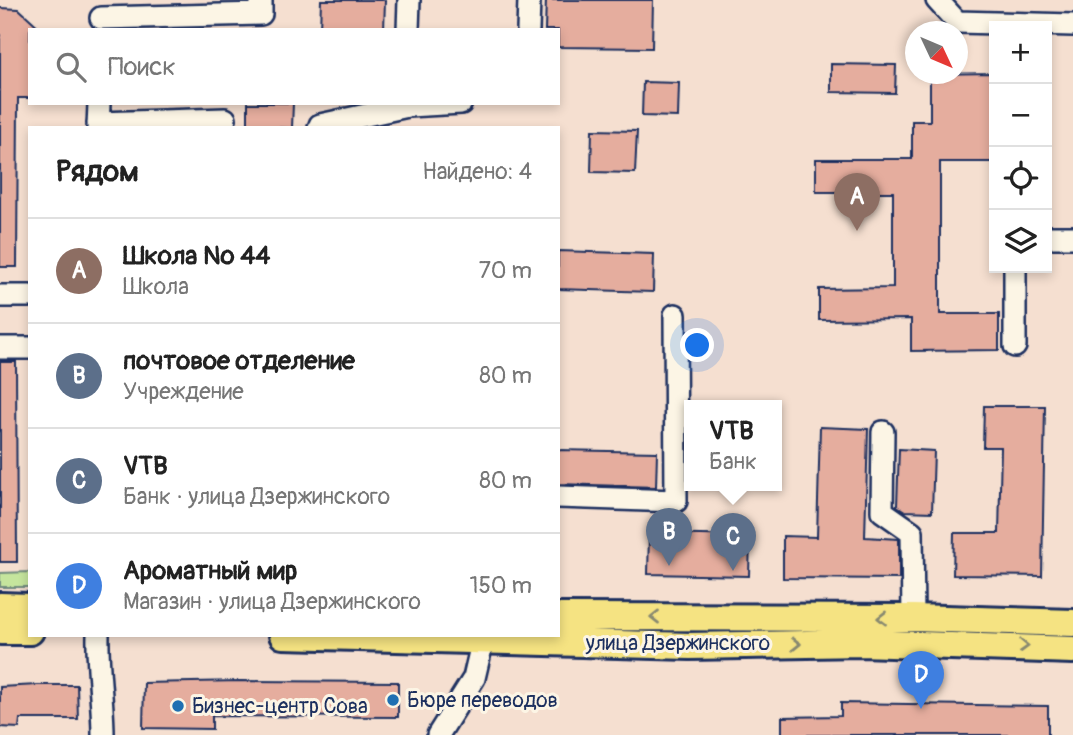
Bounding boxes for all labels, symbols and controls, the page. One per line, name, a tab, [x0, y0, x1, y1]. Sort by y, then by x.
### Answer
north arrow	[905, 21, 968, 84]
map controls	[989, 21, 1052, 273]
button: +	[989, 21, 1052, 84]
search box	[28, 28, 560, 105]
icon: search	[52, 48, 90, 86]
text: Поиск	[108, 51, 176, 83]
button: −	[989, 84, 1052, 147]
button: locate	[989, 147, 1052, 210]
text: Рядом	[56, 153, 139, 190]
text: Найдено: 4	[422, 157, 532, 186]
pin: A	[834, 173, 880, 231]
button: layers	[989, 210, 1052, 273]
text: Школа № 44	[123, 240, 270, 272]
text: A	[72, 256, 86, 285]
text: 70 m	[479, 256, 532, 285]
text: Школа	[123, 272, 189, 301]
your location	[680, 328, 714, 362]
text: почтовое отделение	[123, 345, 355, 377]
text: B	[72, 361, 86, 390]
text: 80 m	[479, 361, 532, 390]
text: Учреждение	[123, 377, 244, 406]
popup	[684, 400, 782, 491]
text: VTB	[709, 415, 754, 447]
text: Банк	[709, 447, 757, 476]
text: VTB	[123, 450, 168, 482]
text: C	[72, 466, 86, 495]
text: 80 m	[479, 466, 532, 495]
text: Банк · улица Дзержинского	[123, 482, 390, 511]
pin: B	[646, 508, 692, 566]
pin: C	[710, 513, 756, 571]
text: Ароматный мир	[123, 555, 297, 587]
text: D	[72, 571, 86, 600]
text: 150 m	[469, 571, 532, 600]
text: Магазин · улица Дзержинского	[123, 587, 421, 616]
one-way arrow	[649, 609, 660, 625]
one-way arrow	[877, 610, 887, 626]
street label: улица Дзержинского	[585, 630, 770, 657]
one-way arrow	[792, 636, 802, 652]
one-way arrow	[1019, 638, 1030, 654]
pin: D	[898, 651, 944, 709]
place label: Бюре переводов	[407, 687, 558, 714]
marker: Бюре переводов	[385, 692, 401, 708]
place label: Бизнес-центр Сова	[192, 693, 368, 720]
marker: Бизнес-центр Сова	[170, 698, 186, 714]

